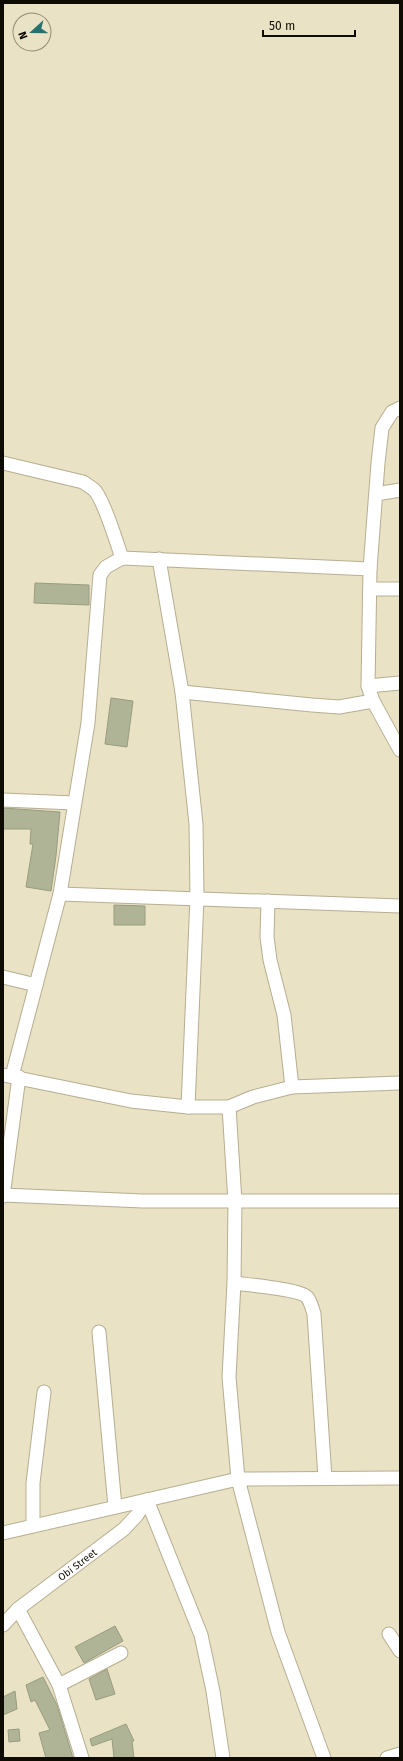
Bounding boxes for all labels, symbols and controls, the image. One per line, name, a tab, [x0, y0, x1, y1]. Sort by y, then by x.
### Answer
north arrow	[12, 12, 52, 52]
scale bar	[263, 12, 355, 38]
text: 50 m	[269, 19, 295, 33]
text: N	[16, 30, 31, 41]
street label: Obi Street	[56, 1546, 100, 1584]

